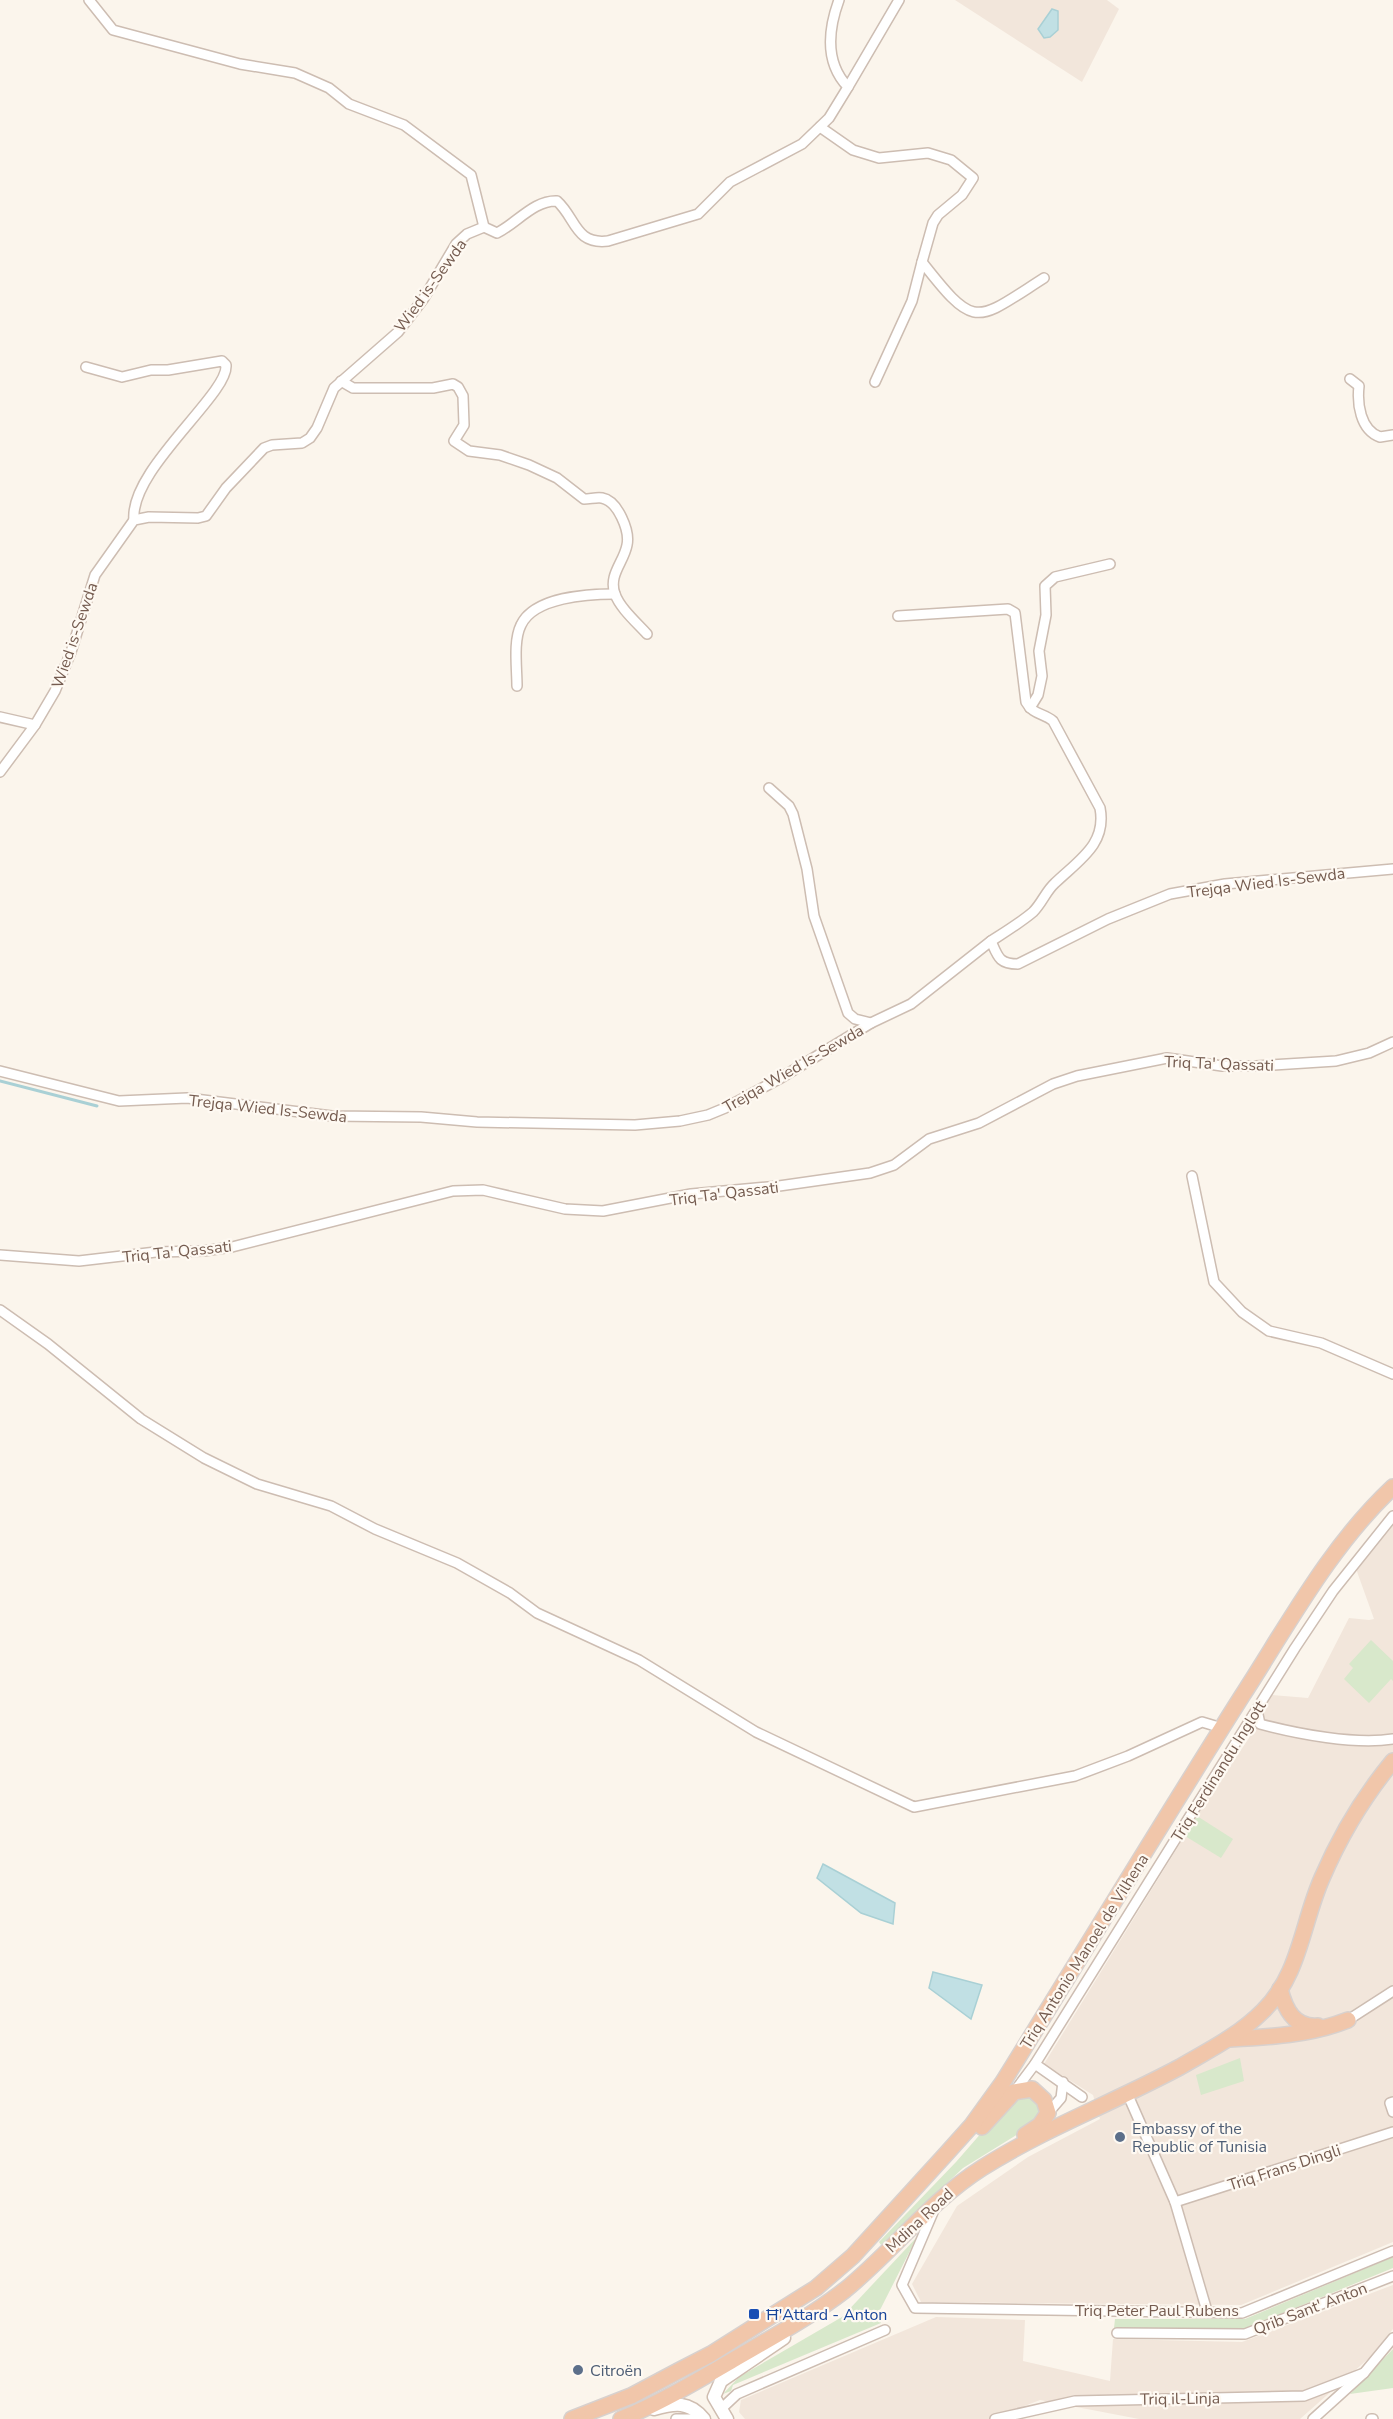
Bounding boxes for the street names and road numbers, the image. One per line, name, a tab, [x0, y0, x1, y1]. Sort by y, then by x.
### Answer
street label: Wied is-Sewda	[389, 234, 472, 337]
street label: Wied is-Sewda	[47, 579, 103, 691]
street label: Trejqa Wied Is-Sewda	[1186, 862, 1346, 904]
street label: Trejqa Wied Is-Sewda	[719, 1020, 868, 1118]
street label: Triq Ta' Qassati	[1164, 1051, 1274, 1077]
street label: Trejqa Wied Is-Sewda	[188, 1090, 348, 1128]
street label: Triq Ta' Qassati	[668, 1176, 780, 1212]
street label: Triq Ta' Qassati	[121, 1235, 233, 1269]
street label: Triq Ferdinandu Inglott	[1166, 1696, 1272, 1846]
street label: Triq Antonio Manoel de Vilhena	[1016, 1850, 1154, 2053]
street label: Triq Frans Dingli	[1225, 2139, 1344, 2197]
street label: Mdina Road	[881, 2183, 959, 2258]
street label: Qrib Sant' Anton	[1250, 2277, 1370, 2341]
street label: Triq Peter Paul Rubens	[1075, 2300, 1239, 2322]
street label: Triq il-Linja	[1140, 2387, 1220, 2411]

